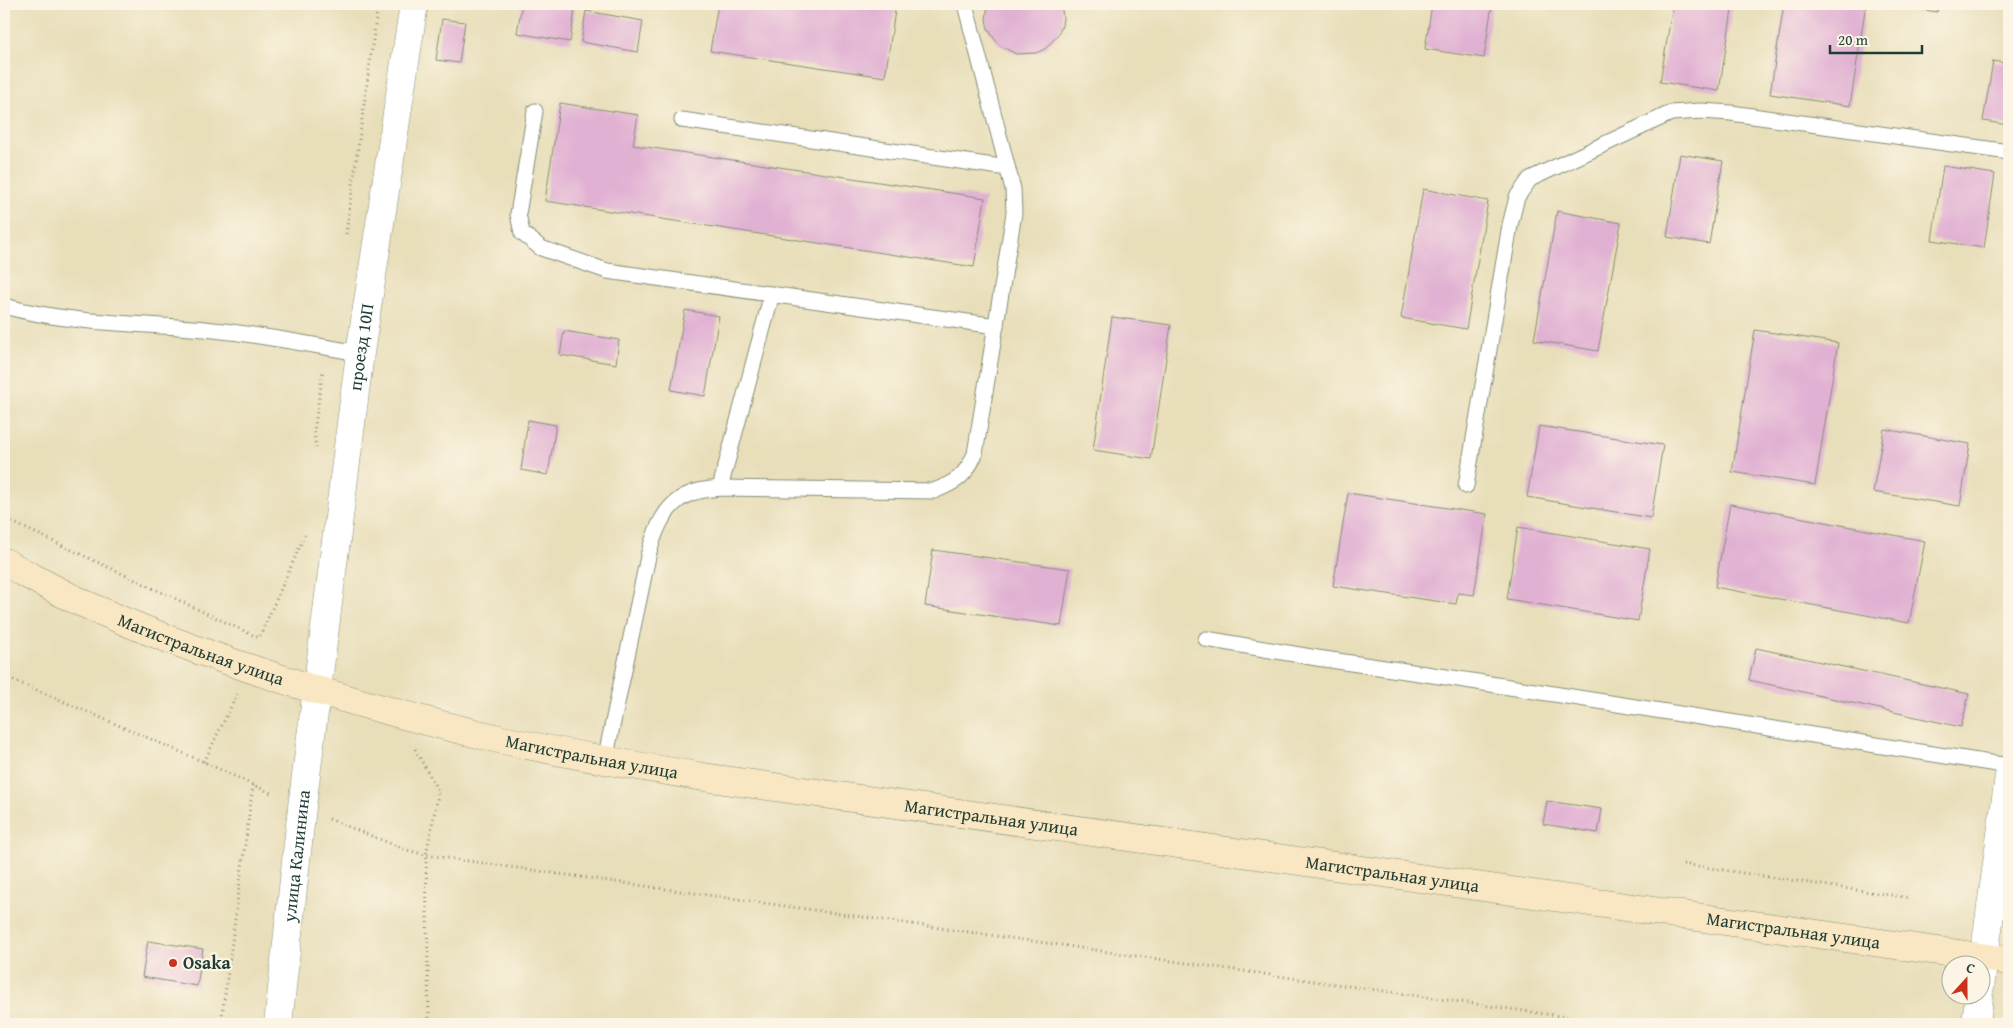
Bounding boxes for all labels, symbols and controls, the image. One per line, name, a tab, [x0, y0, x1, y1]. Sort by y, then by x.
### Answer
scale bar	[1830, 22, 1923, 54]
text: 20 m	[1838, 29, 1869, 50]
street label: проезд 10П	[341, 301, 381, 392]
street label: Магистральная улица	[114, 606, 288, 692]
street label: Магистральная улица	[503, 727, 681, 786]
street label: улица Калинина	[275, 788, 317, 925]
street label: Магистральная улица	[903, 792, 1080, 843]
street label: Магистральная улица	[1304, 848, 1481, 899]
street label: Магистральная улица	[1705, 905, 1882, 956]
place label: Osaka	[183, 949, 232, 976]
north arrow	[1940, 956, 1990, 1006]
marker: Osaka	[167, 957, 179, 969]
text: С	[1963, 957, 1978, 979]

